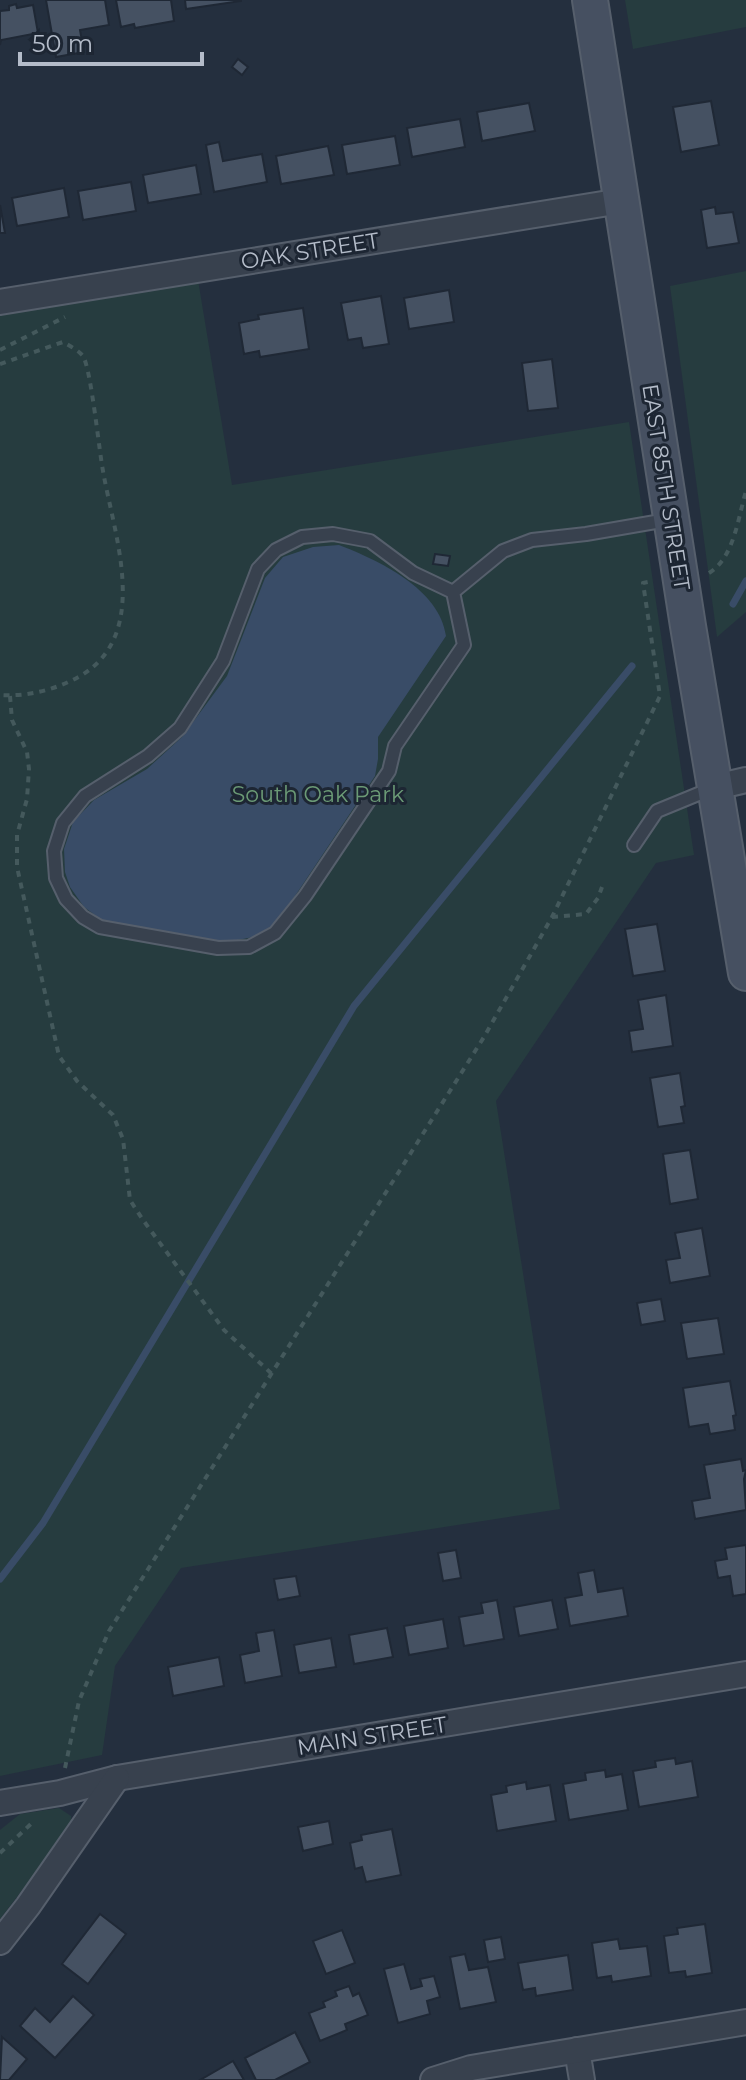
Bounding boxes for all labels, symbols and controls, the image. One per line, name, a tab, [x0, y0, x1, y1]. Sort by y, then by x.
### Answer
scale bar	[20, 16, 202, 66]
text: 50 m	[32, 29, 93, 58]
street label: OAK STREET	[239, 227, 381, 275]
street label: EAST 85TH STREET	[636, 382, 696, 593]
park label: South Oak Park	[232, 781, 405, 808]
street label: MAIN STREET	[295, 1711, 449, 1761]

